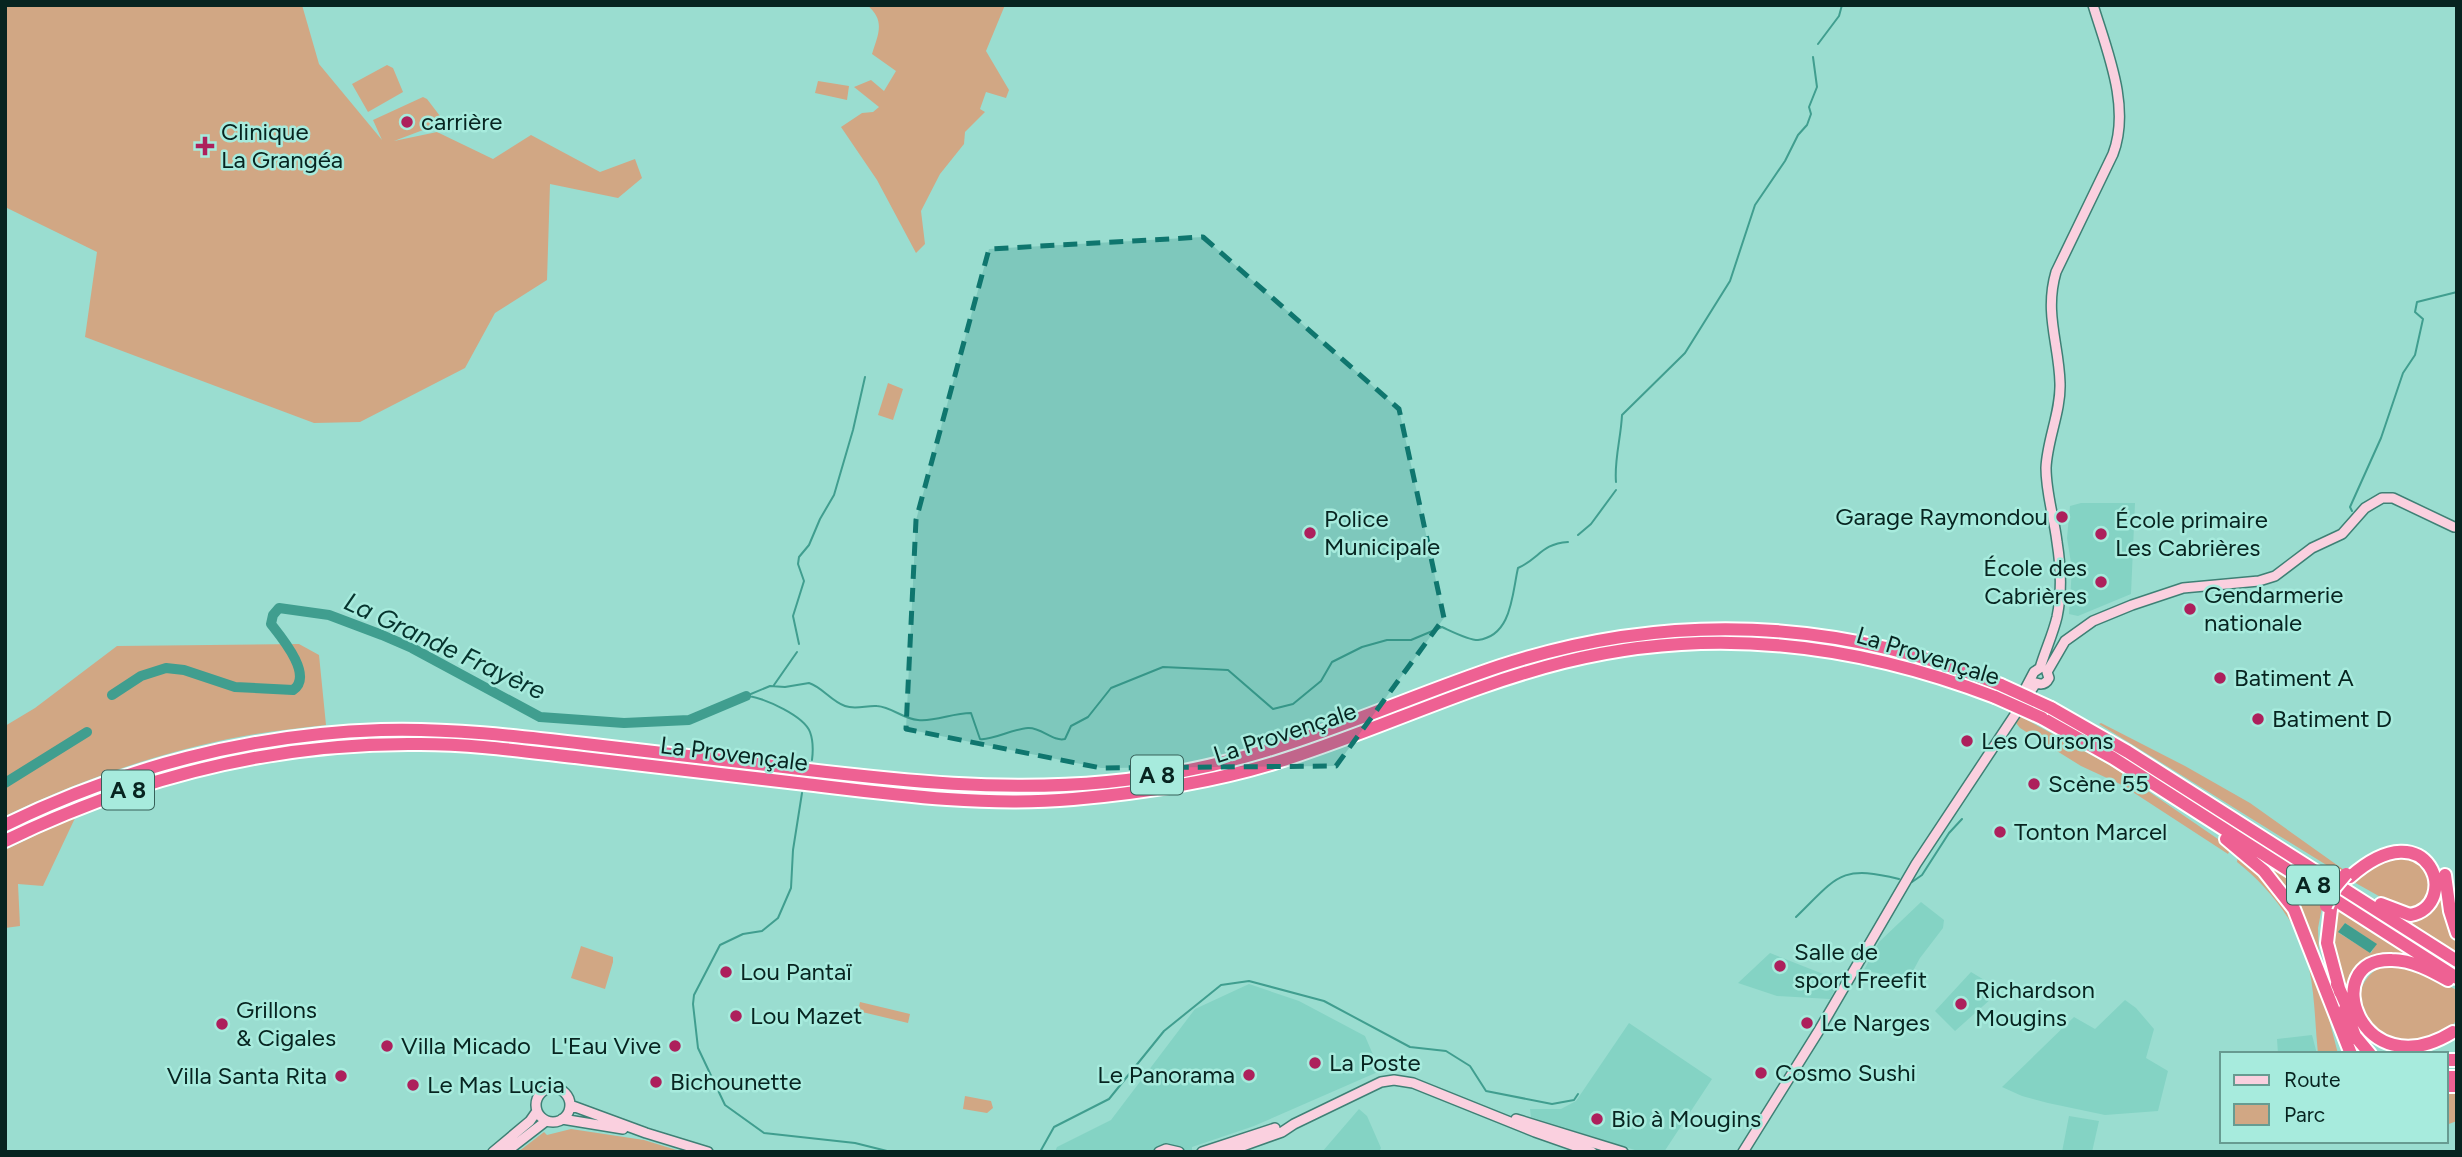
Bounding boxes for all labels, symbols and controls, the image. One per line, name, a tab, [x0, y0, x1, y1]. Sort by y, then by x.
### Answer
place label: carrière	[421, 107, 502, 136]
marker: carrière	[399, 114, 415, 130]
place label: Clinique La Grangéa	[221, 117, 343, 174]
marker: Clinique La Grangéa	[195, 136, 215, 156]
place label: Garage Raymondou	[1835, 502, 2048, 531]
place label: Police Municipale	[1324, 504, 1440, 561]
place label: École primaire Les Cabrières	[2115, 505, 2268, 562]
marker: Garage Raymondou	[2054, 509, 2070, 525]
marker: Police Municipale	[1302, 525, 1318, 541]
marker: École primaire Les Cabrières	[2093, 526, 2109, 542]
place label: École des Cabrières	[1983, 553, 2087, 610]
marker: École des Cabrières	[2093, 574, 2109, 590]
place label: Gendarmerie nationale	[2204, 580, 2343, 637]
water label: La Grande Frayère	[339, 585, 551, 707]
marker: Gendarmerie nationale	[2182, 601, 2198, 617]
street label: La Provençale	[1853, 620, 2003, 691]
place label: Batiment A	[2234, 663, 2354, 692]
marker: Batiment A	[2212, 670, 2228, 686]
street label: La Provençale	[1210, 696, 1360, 769]
place label: Batiment D	[2272, 704, 2392, 733]
marker: Batiment D	[2250, 711, 2266, 727]
place label: Les Oursons	[1981, 726, 2114, 755]
street label: La Provençale	[659, 730, 810, 777]
marker: Les Oursons	[1959, 733, 1975, 749]
road number: A 8	[1131, 755, 1183, 794]
place label: Scène 55	[2048, 769, 2149, 798]
road number: A 8	[102, 770, 154, 810]
marker: Scène 55	[2026, 776, 2042, 792]
place label: Tonton Marcel	[2014, 817, 2167, 846]
marker: Tonton Marcel	[1992, 824, 2008, 840]
road number: A 8	[2287, 866, 2339, 904]
place label: Salle de sport Freefit	[1794, 937, 1927, 994]
place label: Lou Pantaï	[740, 957, 852, 986]
marker: Salle de sport Freefit	[1772, 958, 1788, 974]
marker: Lou Pantaï	[718, 964, 734, 980]
place label: Richardson Mougins	[1975, 975, 2095, 1032]
place label: Grillons & Cigales	[236, 995, 336, 1052]
marker: Richardson Mougins	[1953, 996, 1969, 1012]
place label: Lou Mazet	[750, 1001, 862, 1030]
marker: Lou Mazet	[728, 1008, 744, 1024]
place label: Le Narges	[1821, 1008, 1930, 1037]
marker: Le Narges	[1799, 1015, 1815, 1031]
marker: Grillons & Cigales	[214, 1016, 230, 1032]
place label: Villa Micado	[401, 1031, 531, 1060]
place label: L'Eau Vive	[550, 1031, 661, 1060]
marker: Villa Micado	[379, 1038, 395, 1054]
marker: L'Eau Vive	[667, 1038, 683, 1054]
place label: La Poste	[1329, 1048, 1421, 1077]
legend	[2220, 1052, 2448, 1143]
marker: La Poste	[1307, 1055, 1323, 1071]
place label: Cosmo Sushi	[1775, 1058, 1916, 1087]
place label: Le Panorama	[1097, 1060, 1235, 1089]
place label: Villa Santa Rita	[167, 1061, 327, 1090]
marker: Cosmo Sushi	[1753, 1065, 1769, 1081]
place label: Bichounette	[670, 1067, 802, 1096]
marker: Le Panorama	[1241, 1067, 1257, 1083]
text: Route	[2284, 1067, 2340, 1092]
marker: Villa Santa Rita	[333, 1068, 349, 1084]
place label: Le Mas Lucia	[427, 1070, 565, 1099]
marker: Bichounette	[648, 1074, 664, 1090]
marker: Le Mas Lucia	[405, 1077, 421, 1093]
text: Parc	[2284, 1102, 2325, 1127]
place label: Bio à Mougins	[1611, 1104, 1761, 1133]
marker: Bio à Mougins	[1589, 1111, 1605, 1127]

